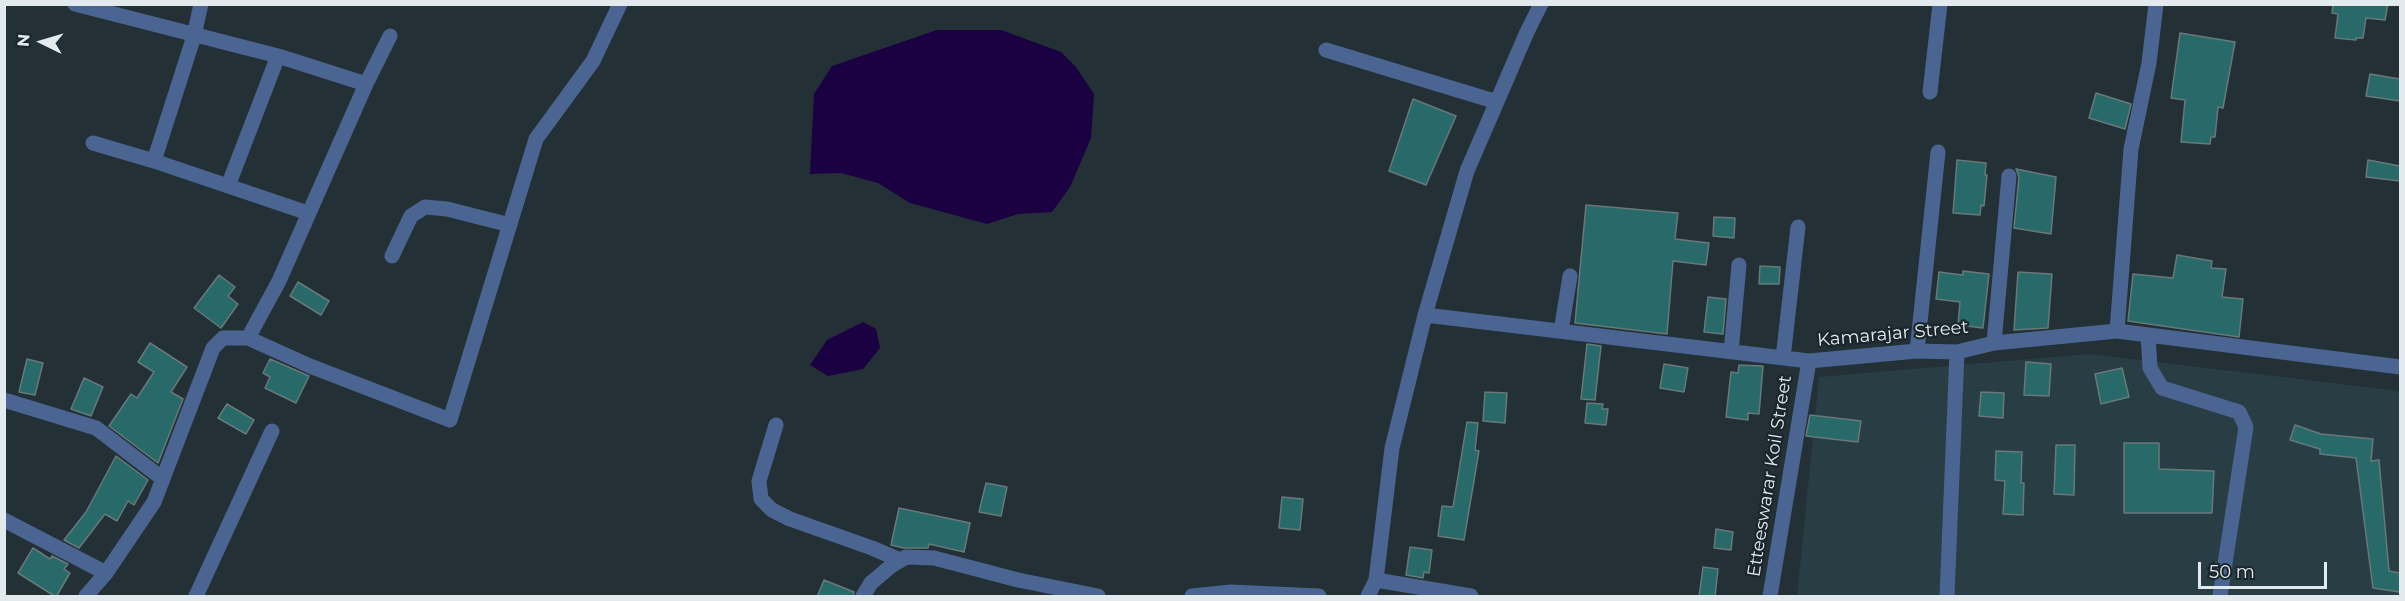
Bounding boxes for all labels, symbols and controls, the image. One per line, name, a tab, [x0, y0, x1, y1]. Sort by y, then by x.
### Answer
north arrow	[12, 12, 72, 72]
text: N	[14, 33, 34, 48]
street label: Kamarajar Street	[1816, 317, 1970, 351]
street label: Etteeswarar Koil Street	[1743, 374, 1797, 578]
scale bar	[2201, 550, 2330, 588]
text: 50 m	[2209, 561, 2255, 583]

